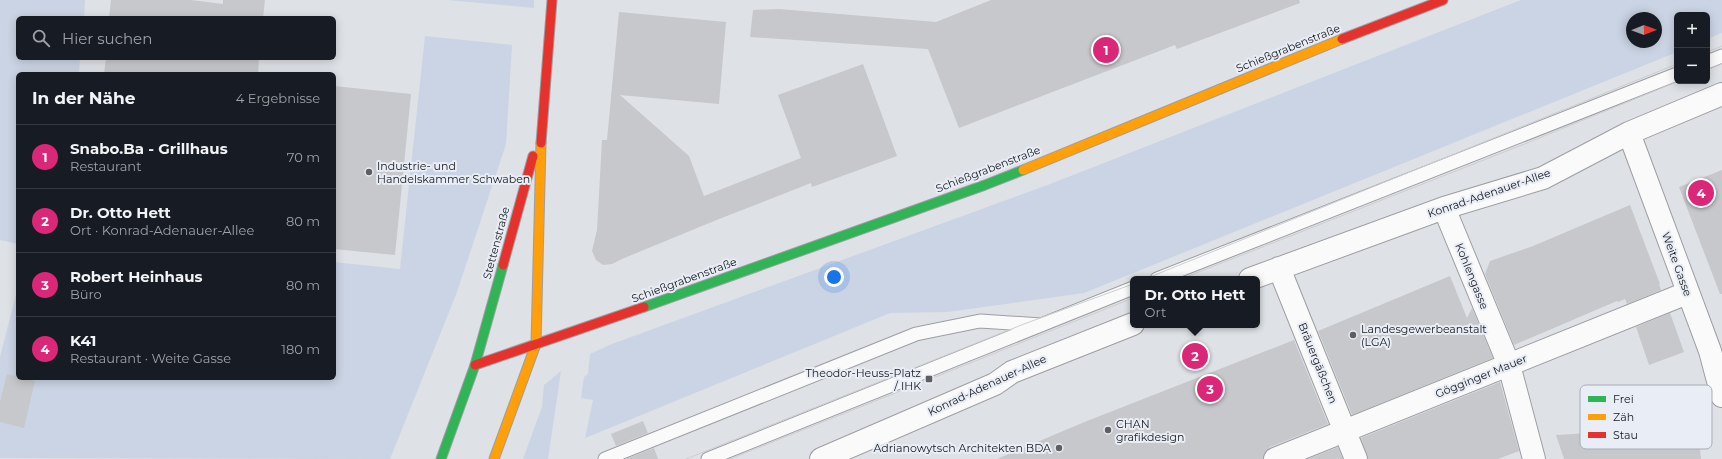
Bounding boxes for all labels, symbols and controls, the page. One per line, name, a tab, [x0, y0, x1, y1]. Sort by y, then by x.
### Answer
north arrow	[1626, 12, 1662, 48]
map controls	[1674, 12, 1710, 84]
button: +	[1674, 12, 1710, 48]
search box	[16, 16, 336, 60]
street label: Schießgrabenstraße	[1234, 21, 1342, 75]
icon: search	[30, 27, 52, 49]
text: Hier suchen	[62, 29, 152, 48]
pin: 1	[1093, 35, 1119, 65]
button: −	[1674, 48, 1710, 84]
text: In der Nähe	[32, 88, 136, 108]
text: 4 Ergebnisse	[236, 90, 320, 106]
text: Snabo.Ba - Grillhaus	[70, 139, 228, 158]
street label: Schießgrabenstraße	[934, 142, 1043, 195]
text: 1	[42, 149, 48, 165]
text: 70 m	[287, 149, 320, 165]
text: Restaurant	[70, 158, 141, 174]
place label: Industrie- und Handelskammer Schwaben	[377, 159, 530, 186]
street label: Konrad-Adenauer-Allee	[1426, 165, 1553, 221]
marker: Industrie- und Handelskammer Schwaben	[364, 167, 374, 177]
pin: 4	[1688, 178, 1714, 208]
text: Dr. Otto Hett	[70, 203, 171, 222]
street label: Stettenstraße	[480, 205, 513, 281]
text: 2	[41, 213, 49, 229]
text: 80 m	[286, 213, 320, 229]
text: Ort · Konrad-Adenauer-Allee	[70, 222, 254, 238]
street label: Weite Gasse	[1659, 230, 1695, 298]
street label: Kohlengasse	[1452, 241, 1492, 312]
street label: Schießgrabenstraße	[629, 254, 739, 306]
text: Robert Heinhaus	[70, 267, 202, 286]
your location	[824, 267, 844, 287]
popup	[1130, 276, 1260, 328]
text: 3	[41, 277, 49, 293]
text: 80 m	[286, 277, 320, 293]
text: Dr. Otto Hett	[1145, 285, 1245, 304]
text: Büro	[70, 286, 102, 302]
text: Ort	[1145, 304, 1166, 320]
street label: Bräuergäßchen	[1295, 320, 1341, 406]
place label: Landesgewerbeanstalt (LGA)	[1361, 322, 1487, 349]
marker: Landesgewerbeanstalt (LGA)	[1348, 330, 1358, 340]
text: K41	[70, 331, 96, 350]
text: 4	[41, 341, 49, 357]
text: 180 m	[281, 341, 320, 357]
pin: 2	[1182, 341, 1208, 371]
text: Restaurant · Weite Gasse	[70, 350, 231, 366]
street label: Konrad-Adenauer-Allee	[926, 351, 1049, 419]
street label: Gögginger Mauer	[1433, 351, 1529, 401]
place label: Theodor-Heuss-Platz / IHK	[806, 366, 921, 393]
marker: Theodor-Heuss-Platz / IHK	[924, 374, 934, 384]
pin: 3	[1197, 374, 1223, 404]
legend	[1580, 385, 1712, 449]
text: Frei	[1613, 392, 1634, 406]
text: Zäh	[1613, 410, 1634, 424]
place label: CHAN grafikdesign	[1116, 417, 1184, 444]
marker: CHAN grafikdesign	[1103, 425, 1113, 435]
text: Stau	[1613, 428, 1638, 442]
place label: Adrianowytsch Architekten BDA	[873, 441, 1051, 455]
marker: Adrianowytsch Architekten BDA	[1054, 443, 1064, 453]

